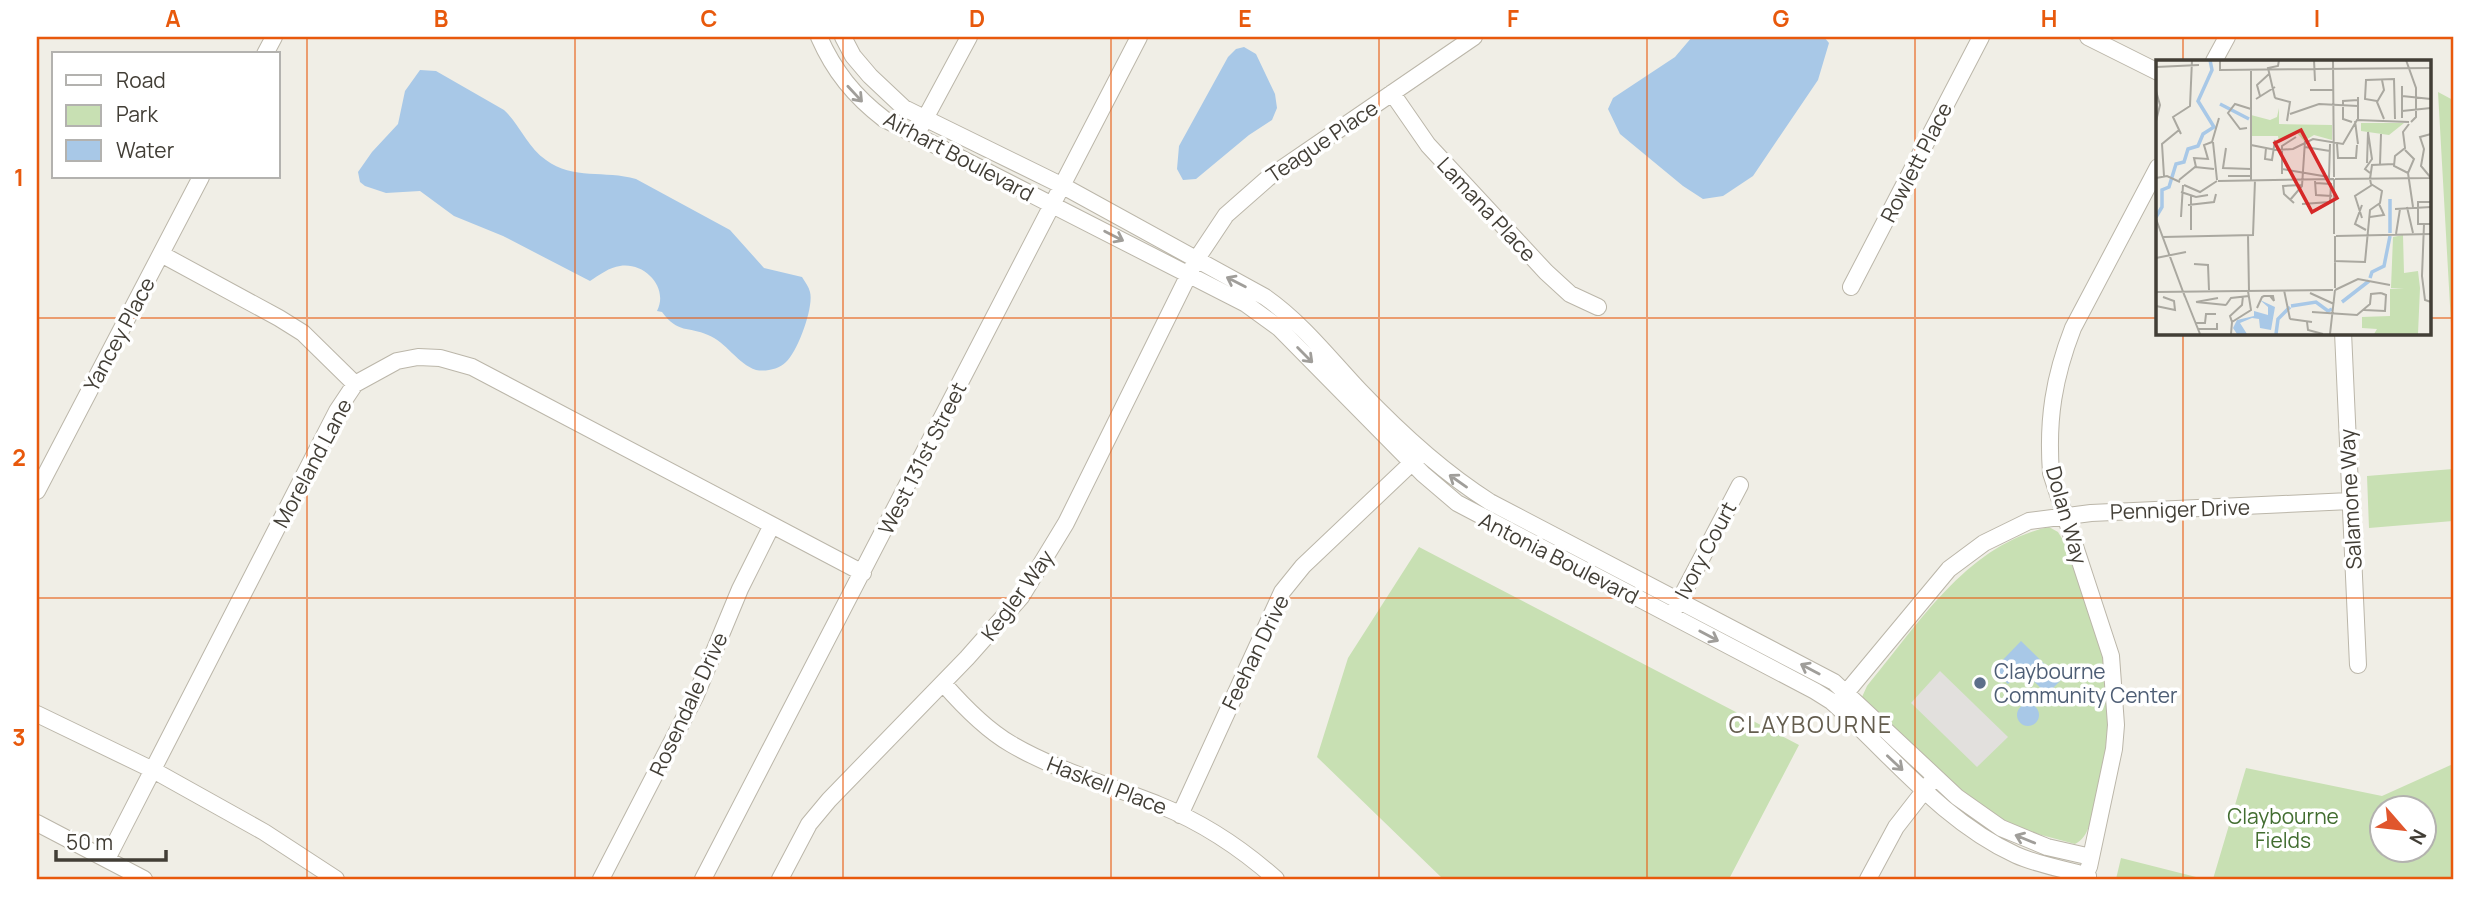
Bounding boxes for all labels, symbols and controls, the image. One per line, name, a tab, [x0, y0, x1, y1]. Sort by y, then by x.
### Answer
text: A	[165, 2, 181, 34]
text: B	[434, 2, 448, 34]
text: C	[701, 2, 718, 34]
text: D	[969, 2, 985, 34]
text: E	[1238, 2, 1252, 34]
text: F	[1507, 2, 1519, 34]
text: G	[1773, 2, 1790, 34]
text: H	[2041, 2, 2057, 34]
text: I	[2314, 2, 2320, 34]
legend	[52, 52, 280, 178]
inset map	[2156, 60, 2430, 334]
text: Road	[116, 66, 166, 94]
one-way arrow	[847, 85, 863, 103]
street label: Teague Place	[1261, 93, 1383, 189]
street label: Rowlett Place	[1874, 97, 1958, 227]
text: Park	[116, 100, 158, 128]
street label: Airhart Boulevard	[879, 105, 1039, 207]
text: Water	[116, 136, 175, 164]
street label: Lamana Place	[1431, 151, 1543, 267]
text: 1	[14, 161, 24, 193]
one-way arrow	[1103, 230, 1124, 244]
street label: Yancey Place	[77, 272, 161, 396]
one-way arrow	[1226, 274, 1246, 288]
one-way arrow	[1297, 347, 1314, 364]
street label: West 131st Street	[871, 377, 973, 539]
street label: Moreland Lane	[266, 394, 358, 532]
street label: Salamone Way	[2332, 428, 2368, 570]
text: 2	[12, 441, 26, 473]
street label: Dolan Way	[2040, 463, 2094, 567]
one-way arrow	[1449, 474, 1468, 488]
street label: Penniger Drive	[2110, 493, 2250, 525]
street label: Ivory Court	[1668, 497, 1742, 603]
street label: Antonia Boulevard	[1474, 506, 1644, 610]
street label: Kegler Way	[974, 544, 1060, 646]
street label: Feehan Drive	[1215, 590, 1295, 714]
street label: Rosendale Drive	[642, 628, 734, 780]
one-way arrow	[1698, 629, 1719, 643]
place label: Claybourne Community Center	[1994, 657, 2178, 709]
one-way arrow	[1800, 662, 1821, 675]
marker: Claybourne Community Center	[1972, 675, 1988, 691]
district label: CLAYBOURNE	[1729, 708, 1893, 740]
text: 3	[12, 721, 26, 753]
street label: Haskell Place	[1043, 749, 1171, 821]
one-way arrow	[1886, 754, 1903, 771]
north arrow	[2368, 794, 2438, 864]
park label: Claybourne Fields	[2227, 802, 2339, 854]
scale bar	[56, 818, 166, 862]
text: N	[2403, 825, 2433, 849]
text: 50 m	[66, 828, 113, 856]
one-way arrow	[2015, 831, 2037, 844]

